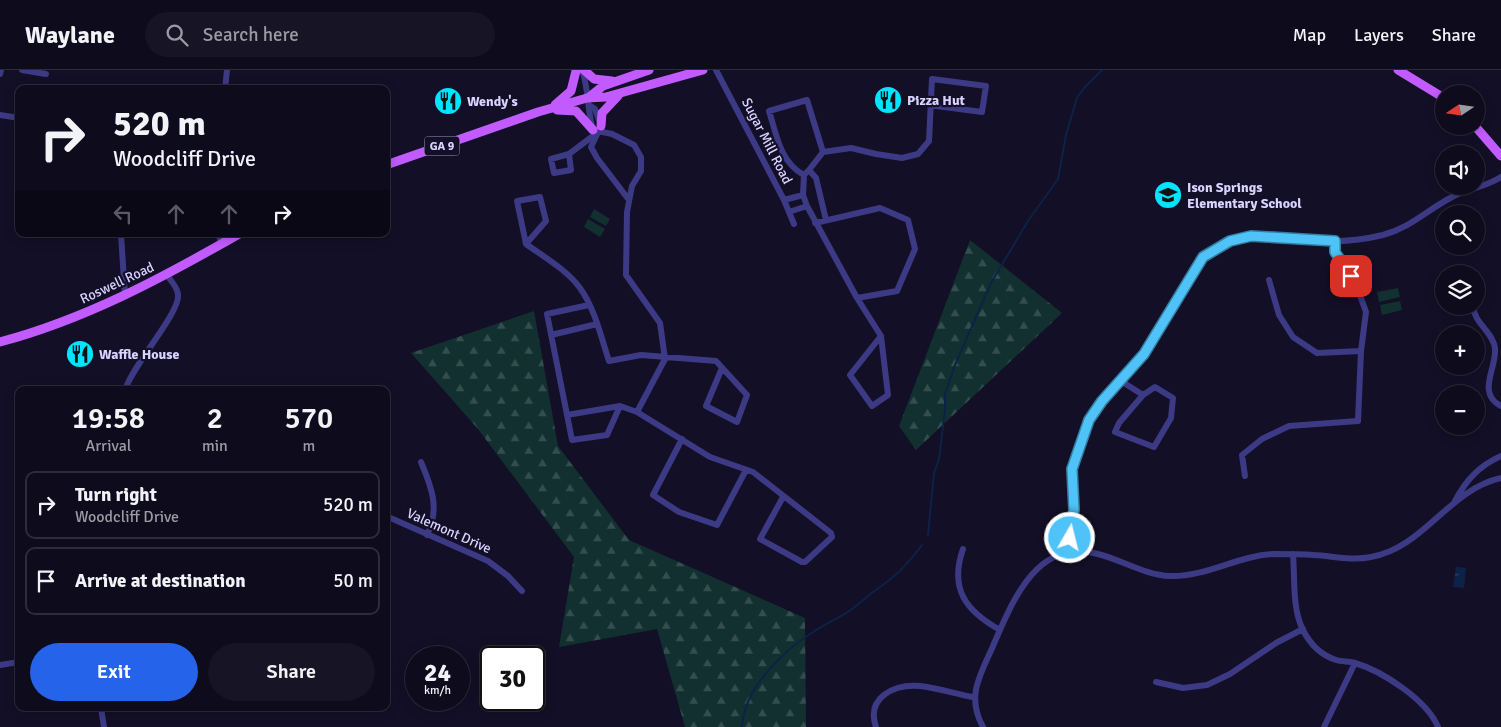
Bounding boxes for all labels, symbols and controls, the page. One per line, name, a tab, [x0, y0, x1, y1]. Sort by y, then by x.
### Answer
search box	[145, 12, 495, 57]
text: Waylane	[25, 20, 115, 50]
icon: search	[163, 21, 191, 49]
text: Search here	[203, 23, 299, 47]
text: Map	[1293, 24, 1326, 46]
text: Layers	[1354, 24, 1404, 46]
text: Share	[1432, 24, 1476, 46]
restaurant icon: Pizza Hut	[873, 85, 903, 115]
north arrow	[1435, 85, 1485, 135]
map controls	[1435, 85, 1485, 435]
restaurant icon: Wendy's	[433, 86, 463, 116]
place label: Pizza Hut	[907, 92, 966, 109]
place label: Wendy's	[467, 93, 518, 110]
street label: Sugar Mill Road	[738, 95, 796, 187]
text: 520 m	[113, 102, 206, 145]
icon: right	[30, 105, 95, 170]
road number: GA 9	[424, 136, 460, 155]
text: Woodcliff Drive	[113, 145, 256, 172]
button: sound	[1435, 145, 1485, 195]
place label: Ison Springs Elementary School	[1187, 179, 1302, 212]
school or university icon: Ison Springs Elementary School	[1153, 180, 1183, 210]
icon: left	[109, 200, 137, 228]
icon: ahead	[162, 200, 190, 228]
icon: ahead	[215, 200, 243, 228]
icon: right	[268, 200, 296, 228]
button: search	[1435, 205, 1485, 255]
pin	[1330, 255, 1372, 297]
street label: Roswell Road	[77, 258, 157, 308]
icon: arrive	[1337, 262, 1365, 290]
button: layers	[1435, 265, 1485, 315]
button: +	[1435, 325, 1485, 375]
restaurant icon: Waffle House	[65, 339, 95, 369]
place label: Waffle House	[99, 346, 179, 363]
button: −	[1435, 385, 1485, 435]
text: 19:58	[72, 400, 145, 437]
text: 2	[207, 400, 223, 437]
text: 570	[285, 400, 333, 437]
text: Arrival	[85, 436, 131, 456]
text: min	[202, 436, 228, 456]
text: m	[302, 436, 315, 456]
text: Turn right	[75, 483, 157, 507]
icon: right	[32, 491, 60, 519]
text: 520 m	[323, 493, 373, 517]
street label: Valemont Drive	[404, 505, 494, 557]
text: Woodcliff Drive	[75, 507, 179, 527]
position arrow	[1043, 511, 1095, 563]
icon: arrive	[32, 567, 60, 595]
text: Arrive at destination	[75, 569, 246, 593]
text: 50 m	[333, 569, 373, 593]
button: Exit	[30, 643, 198, 701]
button: Share	[208, 643, 375, 701]
speed limit sign: 30	[480, 646, 545, 711]
text: 24	[424, 657, 451, 688]
text: km/h	[424, 683, 451, 698]

